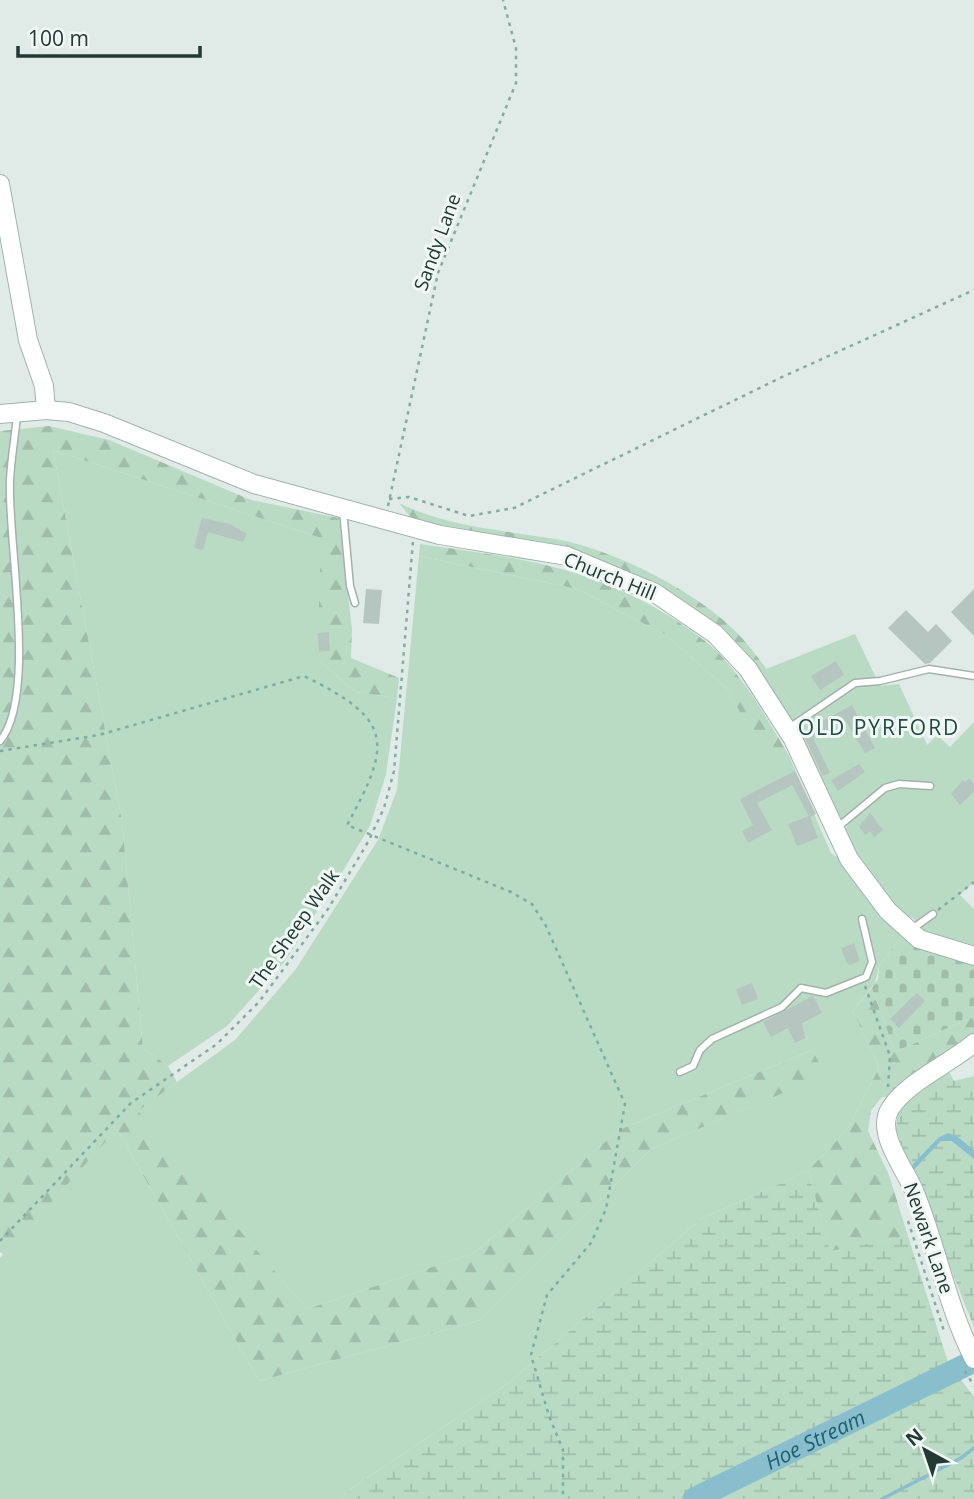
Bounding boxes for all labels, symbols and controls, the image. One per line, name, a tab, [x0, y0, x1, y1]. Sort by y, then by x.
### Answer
scale bar	[18, 14, 200, 58]
text: 100 m	[28, 24, 89, 52]
street label: Sandy Lane	[407, 190, 467, 294]
street label: Church Hill	[560, 546, 660, 606]
district label: OLD PYRFORD	[798, 713, 960, 741]
street label: The Sheep Walk	[243, 864, 345, 994]
street label: Newark Lane	[898, 1179, 960, 1297]
water label: Hoe Stream	[760, 1403, 870, 1476]
north arrow	[890, 1415, 960, 1485]
text: N	[900, 1422, 928, 1452]

